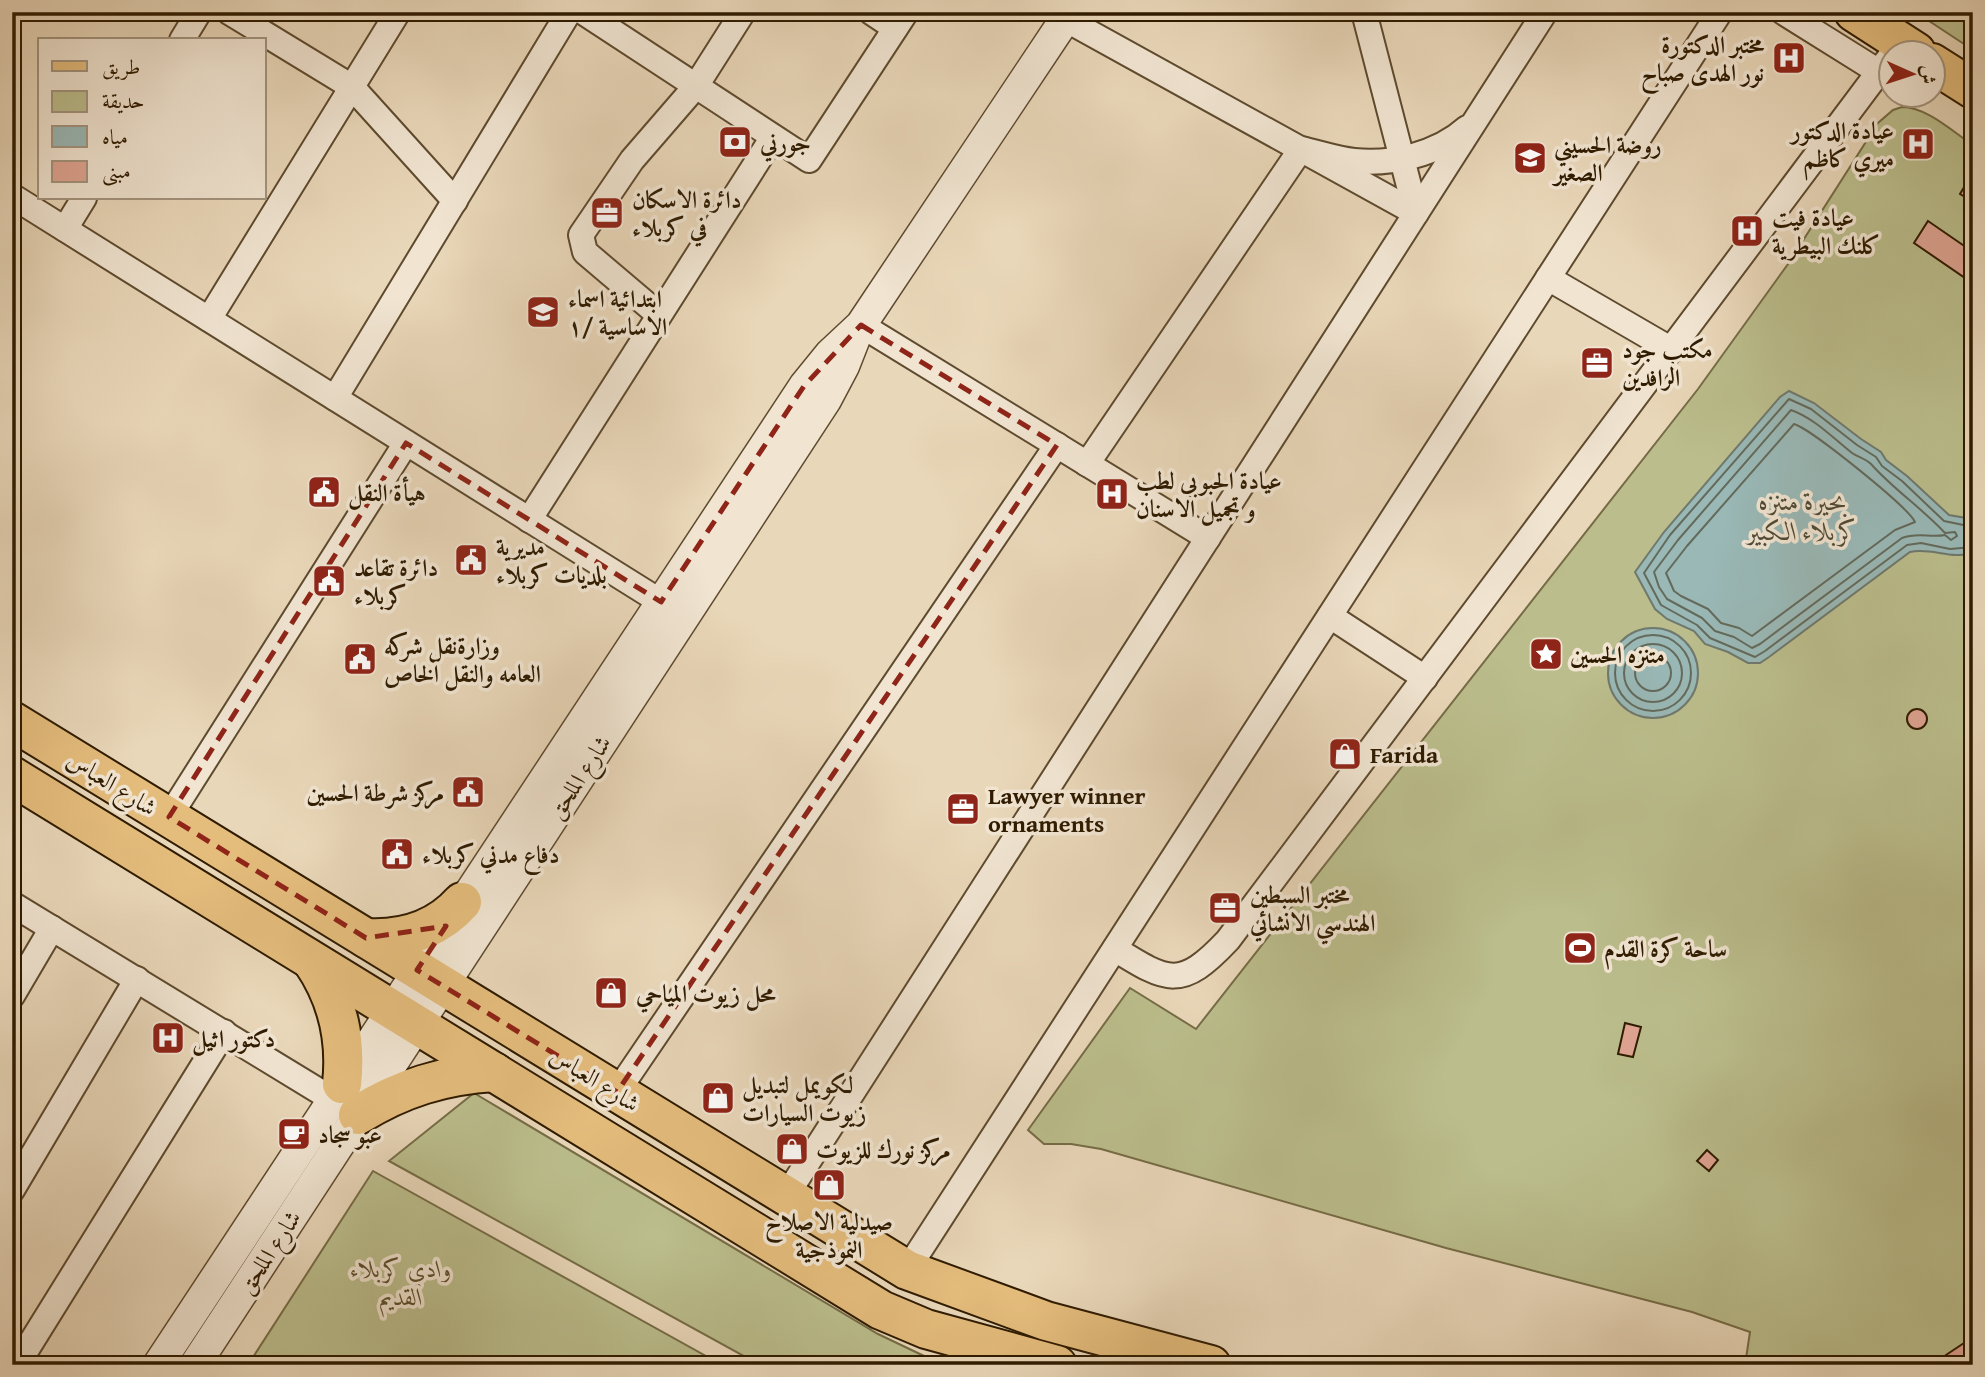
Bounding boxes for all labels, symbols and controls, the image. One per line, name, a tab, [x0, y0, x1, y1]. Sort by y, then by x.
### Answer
place label: مختبر الدكتورة نور الهدى صباح	[1641, 27, 1764, 95]
legend	[38, 38, 266, 200]
north arrow	[1876, 38, 1946, 108]
hospital icon: مختبر الدكتورة نور الهدى صباح	[1770, 39, 1808, 77]
text: طريق	[102, 51, 140, 82]
text: ش	[1915, 65, 1943, 85]
text: حديقة	[102, 85, 145, 116]
place label: عيادة الدكتور ميري كاظم	[1788, 113, 1894, 181]
text: مياه	[102, 121, 128, 152]
bank icon: جورني	[716, 123, 754, 161]
place label: جورني	[759, 125, 811, 162]
hospital icon: عيادة الدكتور ميري كاظم	[1899, 125, 1937, 163]
place label: روضة الحسيني الصغير	[1551, 127, 1662, 190]
school or university icon: روضة الحسيني الصغير	[1511, 139, 1549, 177]
text: مبنى	[102, 155, 131, 186]
place label: دائرة الاسكان في كربلاء	[632, 182, 742, 247]
office icon: دائرة الاسكان في كربلاء	[588, 194, 626, 232]
place label: عيادة فيت كلنك البيطرية	[1772, 200, 1881, 263]
hospital icon: عيادة فيت كلنك البيطرية	[1728, 212, 1766, 250]
place label: ابتدائية اسماء الاساسية /١	[568, 281, 667, 344]
school or university icon: ابتدائية اسماء الاساسية /١	[524, 293, 562, 331]
place label: مكتب جود الرافدين	[1622, 332, 1713, 395]
office icon: مكتب جود الرافدين	[1578, 344, 1616, 382]
place label: عيادة الحبوبي لطب و تجميل الاسنان	[1136, 463, 1282, 526]
public building icon: هيأة النقل	[305, 473, 343, 511]
place label: هيأة النقل	[348, 475, 426, 510]
hospital icon: عيادة الحبوبي لطب و تجميل الاسنان	[1093, 475, 1131, 513]
water label: بحيرة متنزه كربلاء الكبير	[1744, 481, 1860, 550]
place label: مديرية بلديات كربلاء	[496, 529, 607, 592]
public building icon: مديرية بلديات كربلاء	[452, 541, 490, 579]
place label: دائرة تقاعد كربلاء	[354, 550, 438, 613]
public building icon: دائرة تقاعد كربلاء	[310, 562, 348, 600]
place label: وزارةنقل شركه العامه والنقل الخاص	[384, 628, 541, 691]
place icon: متنزه الحسين	[1527, 635, 1565, 673]
place label: متنزه الحسين	[1570, 637, 1665, 672]
public building icon: وزارةنقل شركه العامه والنقل الخاص	[341, 640, 379, 678]
street label: شارع الملحق	[539, 728, 622, 828]
shop icon: Farida	[1326, 735, 1364, 773]
place label: Farida	[1370, 737, 1439, 772]
street label: شارع العباس	[59, 742, 164, 827]
public building icon: مركز شرطة الحسين	[449, 773, 487, 811]
place label: مركز شرطة الحسين	[306, 775, 444, 810]
place label: Lawyer winner ornaments	[988, 778, 1146, 841]
office icon: Lawyer winner ornaments	[944, 790, 982, 828]
public building icon: دفاع مدني كربلاء	[378, 835, 416, 873]
place label: دفاع مدني كربلاء	[422, 837, 560, 875]
place label: مختبر السبطين الهندسي الانشائي	[1249, 877, 1375, 945]
office icon: مختبر السبطين الهندسي الانشائي	[1206, 889, 1244, 927]
sports icon: ساحة كرة القدم	[1561, 929, 1599, 967]
place label: ساحة كرة القدم	[1604, 931, 1727, 970]
shop icon: محل زيوت المياحي	[592, 974, 630, 1012]
place label: محل زيوت المياحي	[635, 976, 776, 1013]
hospital icon: دكتور اثيل	[149, 1019, 187, 1057]
place label: دكتور اثيل	[192, 1021, 275, 1056]
street label: شارع العباس	[542, 1038, 647, 1123]
place label: لكويمل لتبديل زيوت السيارات	[742, 1067, 867, 1130]
shop icon: لكويمل لتبديل زيوت السيارات	[699, 1079, 737, 1117]
cafe icon: عبو سجاد	[275, 1115, 313, 1153]
place label: عبو سجاد	[318, 1117, 382, 1152]
shop icon: مركز نورك للزيوت	[773, 1130, 811, 1168]
place label: مركز نورك للزيوت	[816, 1132, 950, 1167]
shop icon: صيدلية الاصلاح النموذجية	[810, 1166, 848, 1204]
street label: شارع الملحق	[229, 1203, 312, 1303]
place label: صيدلية الاصلاح النموذجية	[765, 1204, 893, 1267]
park label: وادي كربلاء القديم	[350, 1251, 452, 1318]

